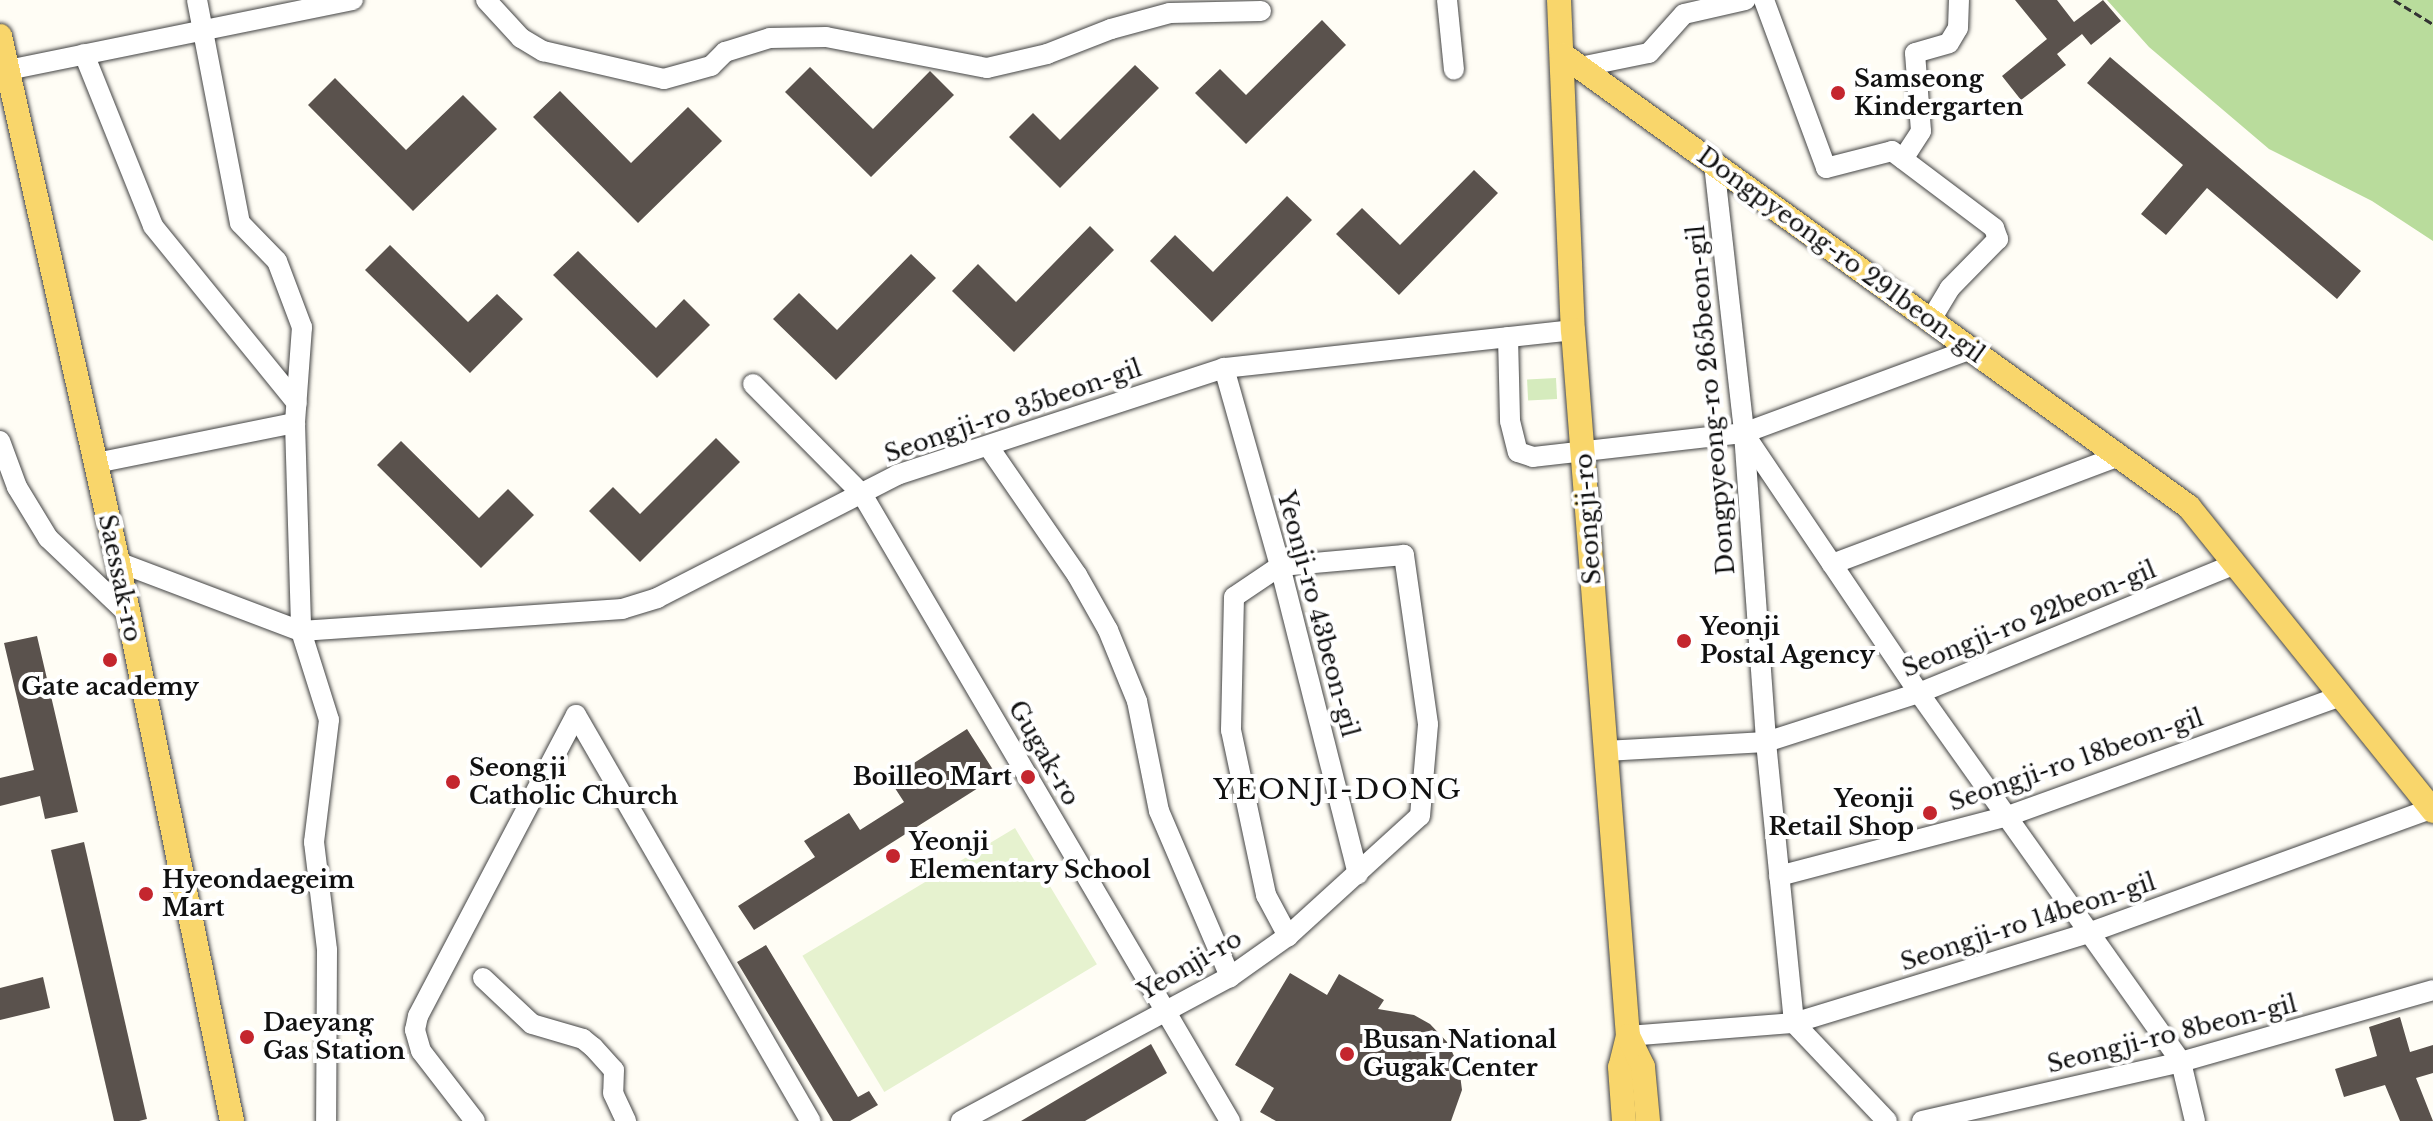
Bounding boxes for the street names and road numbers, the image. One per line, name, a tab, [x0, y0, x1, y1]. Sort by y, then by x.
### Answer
street label: Dongpyeong-ro 291beon-gil	[1692, 141, 1990, 369]
street label: Dongpyeong-ro 265beon-gil	[1681, 224, 1741, 576]
street label: Seongji-ro 35beon-gil	[881, 353, 1145, 469]
street label: Seongji-ro	[1569, 452, 1607, 586]
street label: Yeonji-ro 43beon-gil	[1271, 488, 1365, 740]
street label: Saessak-ro	[92, 512, 148, 644]
street label: Seongji-ro 22beon-gil	[1898, 555, 2160, 683]
street label: Gugak-ro	[1002, 695, 1086, 811]
street label: Seongji-ro 18beon-gil	[1945, 703, 2207, 817]
street label: Seongji-ro 14beon-gil	[1897, 867, 2159, 977]
street label: Yeonji-ro	[1133, 924, 1247, 1006]
street label: Seongji-ro 8beon-gil	[2044, 989, 2300, 1079]

